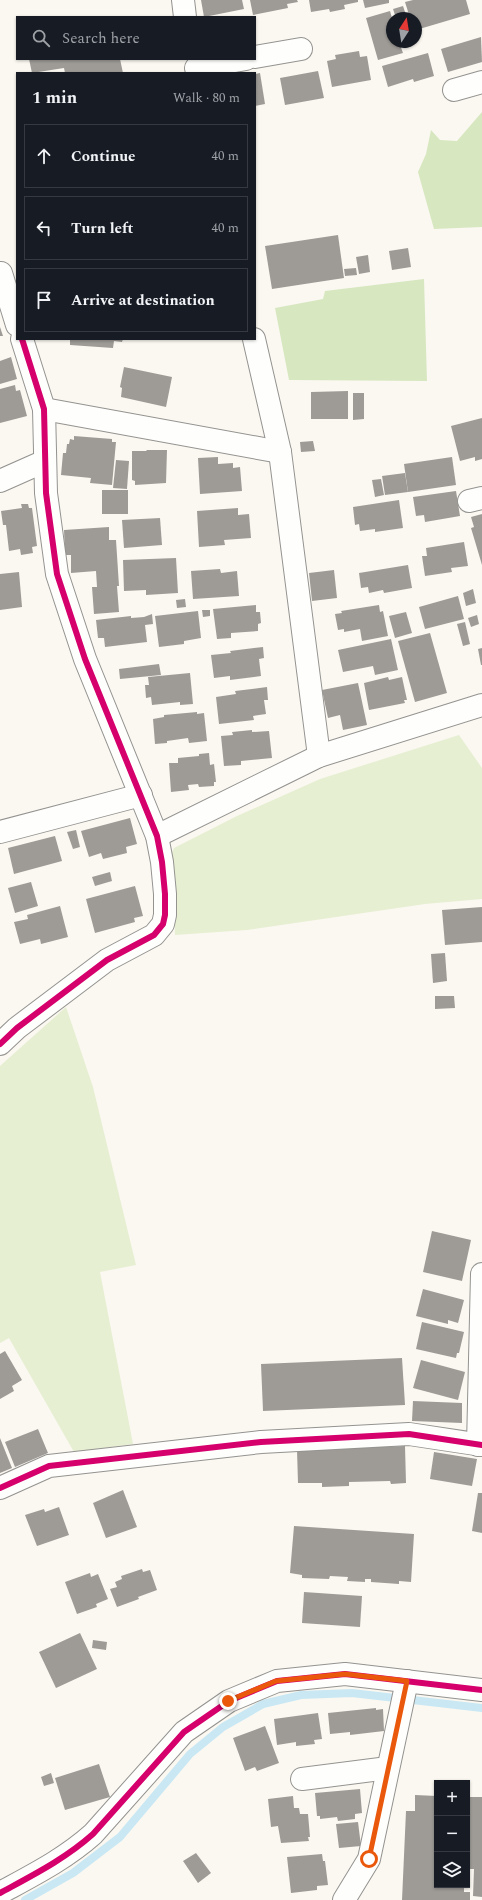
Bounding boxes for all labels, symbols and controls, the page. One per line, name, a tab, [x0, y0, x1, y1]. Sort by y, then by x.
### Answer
north arrow	[386, 12, 422, 48]
search box	[16, 16, 256, 60]
icon: search	[30, 27, 52, 49]
text: Search here	[62, 27, 140, 50]
text: 1 min	[32, 85, 77, 111]
text: Walk · 80 m	[173, 88, 240, 108]
icon: ahead	[33, 145, 55, 167]
text: Continue	[71, 145, 136, 168]
text: 40 m	[212, 146, 239, 166]
icon: left	[33, 217, 55, 239]
text: Turn left	[71, 217, 133, 240]
text: 40 m	[212, 218, 239, 238]
icon: arrive	[33, 289, 55, 311]
text: Arrive at destination	[71, 289, 215, 312]
route end	[219, 1692, 237, 1710]
map controls	[434, 1780, 470, 1888]
button: +	[434, 1780, 470, 1816]
button: −	[434, 1816, 470, 1852]
route start	[360, 1850, 378, 1868]
button: layers	[434, 1852, 470, 1888]

